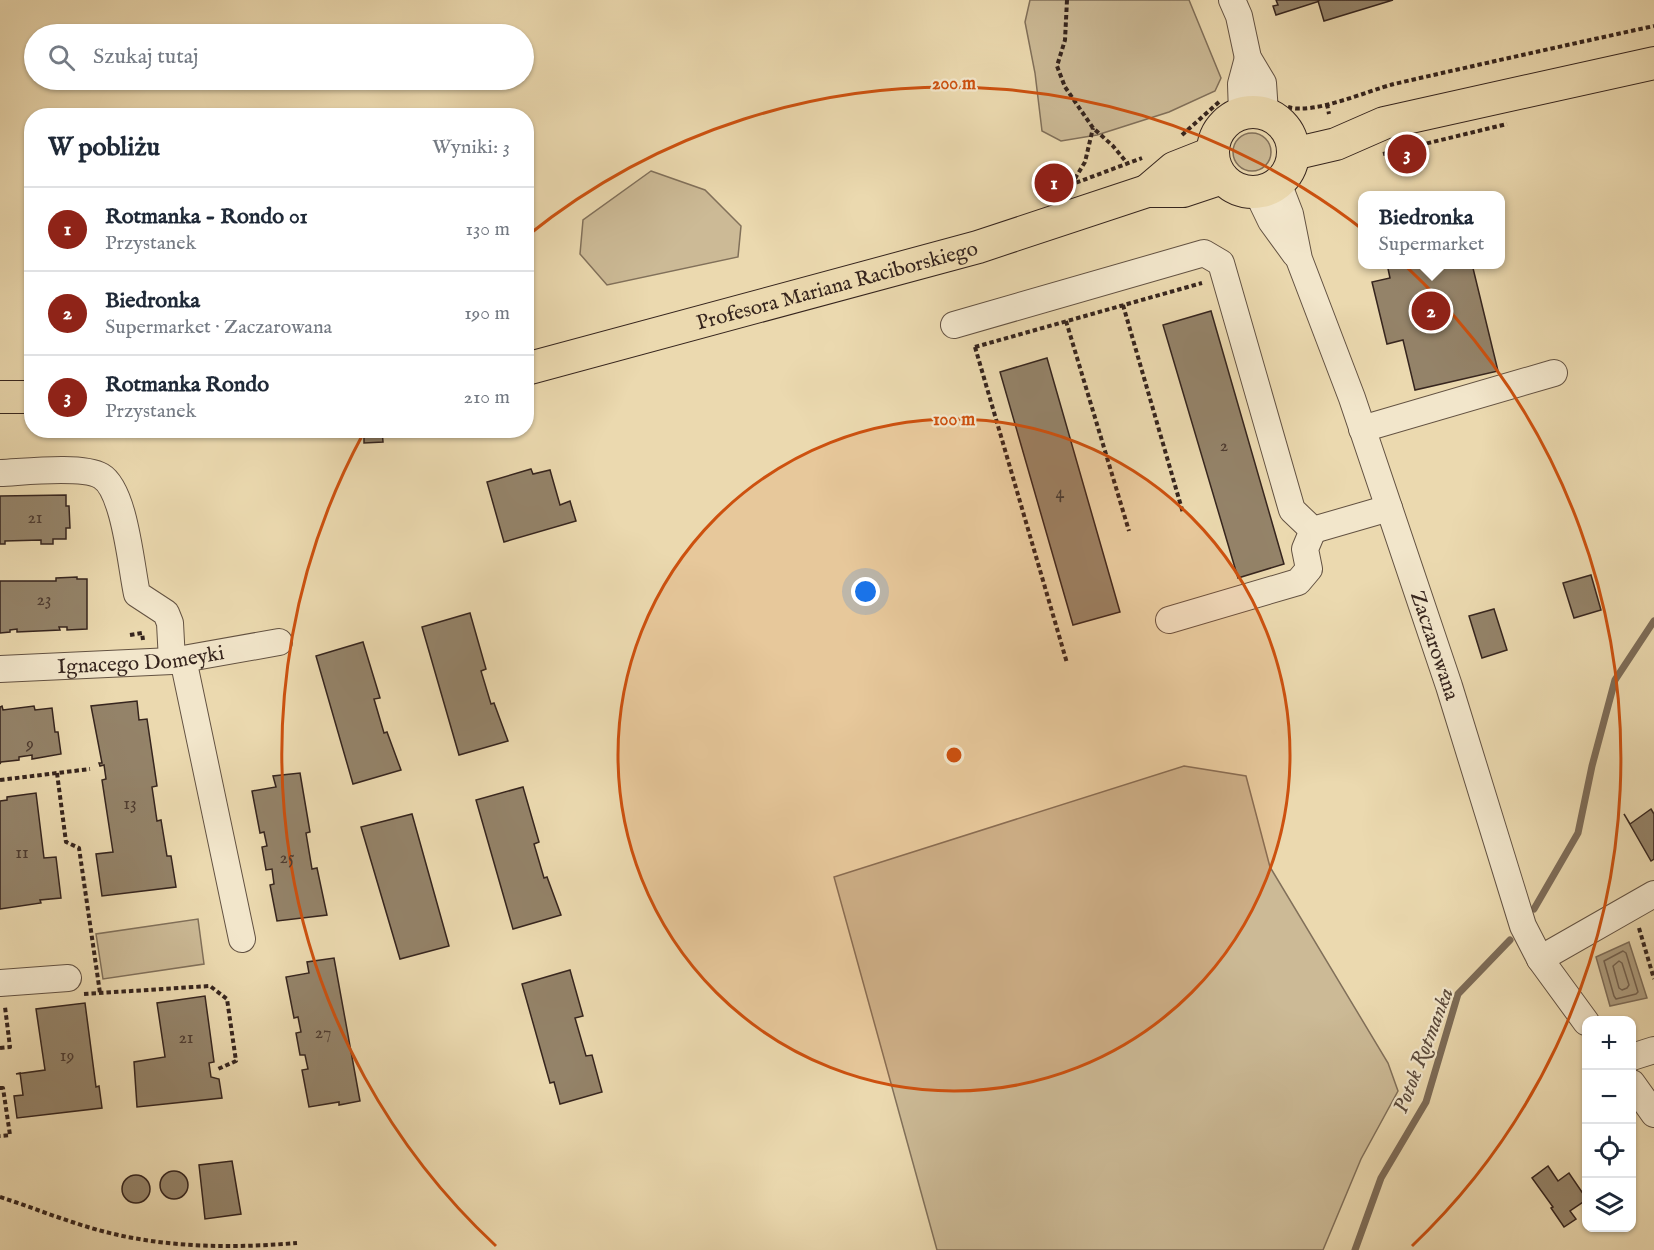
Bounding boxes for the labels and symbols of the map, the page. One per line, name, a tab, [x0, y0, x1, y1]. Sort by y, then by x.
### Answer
text: 200 m	[932, 73, 976, 96]
pin: 3	[1388, 132, 1426, 176]
pin: 1	[1034, 160, 1074, 206]
street label: Profesora Mariana Raciborskiego	[693, 236, 981, 337]
pin: 2	[1412, 288, 1450, 334]
text: 100 m	[933, 409, 975, 432]
house number: 2	[1220, 435, 1228, 458]
house number: 4	[1056, 482, 1065, 505]
house number: 21	[27, 507, 43, 530]
your location	[851, 577, 880, 606]
street label: Zaczarowana	[1403, 588, 1465, 705]
house number: 23	[36, 589, 52, 612]
street label: Ignacego Domeyki	[57, 640, 226, 681]
house number: 9	[25, 733, 34, 756]
centre of rings	[944, 745, 964, 765]
house number: 13	[123, 793, 137, 816]
house number: 11	[15, 842, 29, 865]
house number: 25	[280, 847, 295, 870]
water label: Potok Rotmanka	[1387, 984, 1461, 1117]
house number: 27	[315, 1022, 331, 1045]
house number: 21	[178, 1027, 194, 1050]
house number: 19	[60, 1045, 74, 1068]

